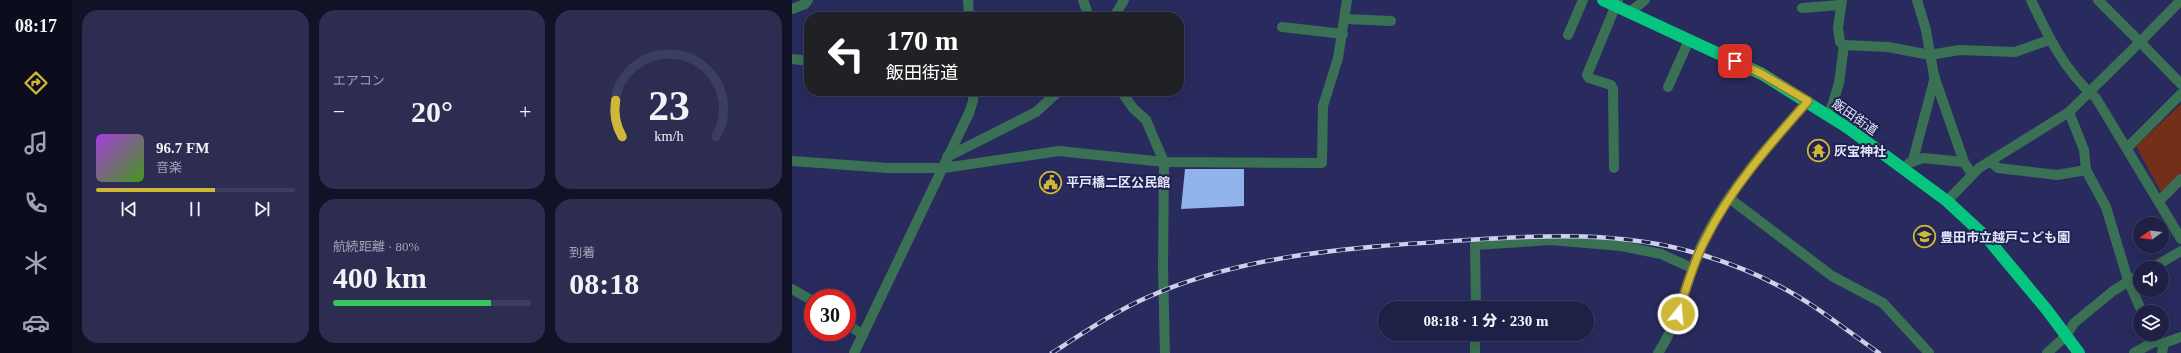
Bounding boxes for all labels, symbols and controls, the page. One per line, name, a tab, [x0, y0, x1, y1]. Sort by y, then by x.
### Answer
text: 08:17	[15, 16, 57, 36]
text: 170 m	[886, 25, 958, 56]
icon: left	[820, 28, 872, 80]
pin	[1718, 44, 1752, 78]
icon: arrive	[1724, 50, 1746, 72]
text: 飯田街道	[886, 63, 958, 83]
icon: directions	[22, 69, 50, 97]
text: エアコン	[333, 73, 385, 88]
text: 23	[648, 83, 689, 129]
text: 20°	[411, 95, 453, 128]
street label: 飯田街道	[1829, 96, 1881, 138]
text: −	[333, 99, 345, 124]
text: +	[519, 99, 531, 124]
text: km/h	[654, 128, 683, 144]
icon: music	[22, 129, 50, 157]
temple icon: 灰宝神社	[1805, 138, 1831, 164]
text: 96.7 FM	[156, 140, 209, 156]
place label: 灰宝神社	[1834, 144, 1886, 159]
text: 音楽	[156, 160, 182, 175]
public building icon: 平戸橋二区公民館	[1037, 169, 1063, 195]
place label: 平戸橋二区公民館	[1066, 175, 1170, 190]
icon: phone	[22, 189, 50, 217]
icon: previous	[118, 198, 140, 220]
icon: pause	[184, 198, 206, 220]
icon: next	[251, 198, 273, 220]
north arrow	[2133, 217, 2169, 253]
map controls	[2133, 217, 2169, 341]
school or university icon: 豊田市立越戸こども園	[1912, 224, 1938, 250]
place label: 豊田市立越戸こども園	[1940, 230, 2070, 245]
text: 航続距離 · 80%	[333, 239, 419, 254]
text: 到着	[569, 245, 595, 260]
icon: climate	[22, 249, 50, 277]
text: 400 km	[333, 261, 427, 294]
button: sound	[2133, 261, 2169, 297]
text: 08:18	[569, 267, 639, 300]
speed limit sign: 30	[804, 289, 856, 341]
position arrow	[1657, 293, 1699, 335]
button: layers	[2133, 305, 2169, 341]
icon: car	[22, 309, 50, 337]
text: 08:18 · 1 分 · 230 m	[1424, 313, 1549, 329]

